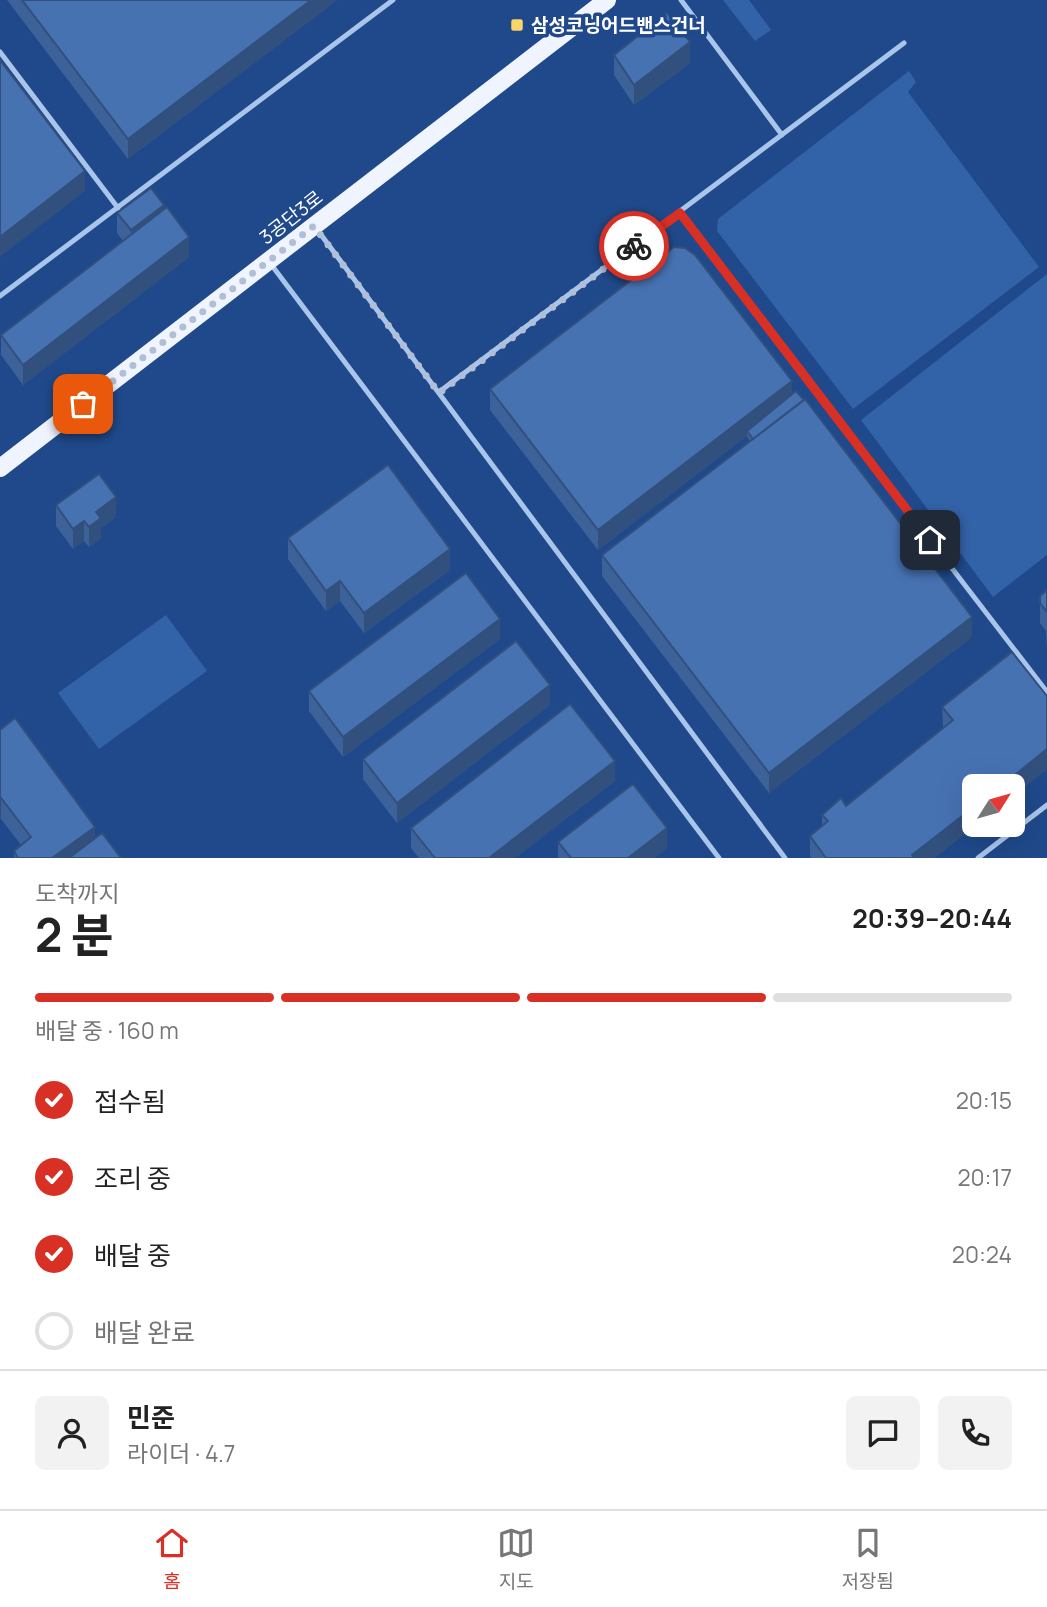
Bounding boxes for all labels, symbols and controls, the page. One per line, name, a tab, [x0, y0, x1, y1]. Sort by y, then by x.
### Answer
place label: 삼성코닝어드밴스건너	[531, 12, 706, 38]
marker: 삼성코닝어드밴스건너	[509, 17, 525, 33]
street label: 3공단3로	[254, 184, 328, 250]
courier	[599, 211, 669, 281]
icon: bike	[615, 227, 653, 265]
pin	[53, 374, 113, 434]
icon: bag	[64, 385, 102, 423]
pin	[900, 510, 960, 570]
icon: home	[911, 521, 949, 559]
north arrow	[962, 774, 1026, 836]
map controls	[962, 774, 1025, 837]
text: 도착까지	[35, 877, 120, 909]
text: 20:39–20:44	[852, 900, 1012, 936]
text: 2 분	[35, 903, 114, 966]
text: 배달 중 · 160 m	[35, 1014, 179, 1046]
icon: check	[35, 1081, 73, 1119]
text: 접수됨	[94, 1083, 166, 1119]
text: 20:15	[956, 1084, 1012, 1116]
icon: check	[35, 1158, 73, 1196]
text: 조리 중	[94, 1160, 171, 1196]
text: 20:17	[957, 1161, 1012, 1193]
icon: check	[35, 1235, 73, 1273]
text: 배달 중	[94, 1237, 171, 1273]
text: 20:24	[952, 1238, 1012, 1270]
text: 배달 완료	[94, 1314, 195, 1350]
button: person	[35, 1396, 109, 1470]
button: chat	[846, 1396, 920, 1470]
button: phone	[938, 1396, 1012, 1470]
text: 민준	[127, 1399, 175, 1435]
text: 라이더 · 4.7	[127, 1437, 235, 1469]
tab: 홈	[153, 1524, 191, 1594]
tab: 지도	[497, 1524, 535, 1594]
tab: 저장됨	[841, 1524, 894, 1594]

